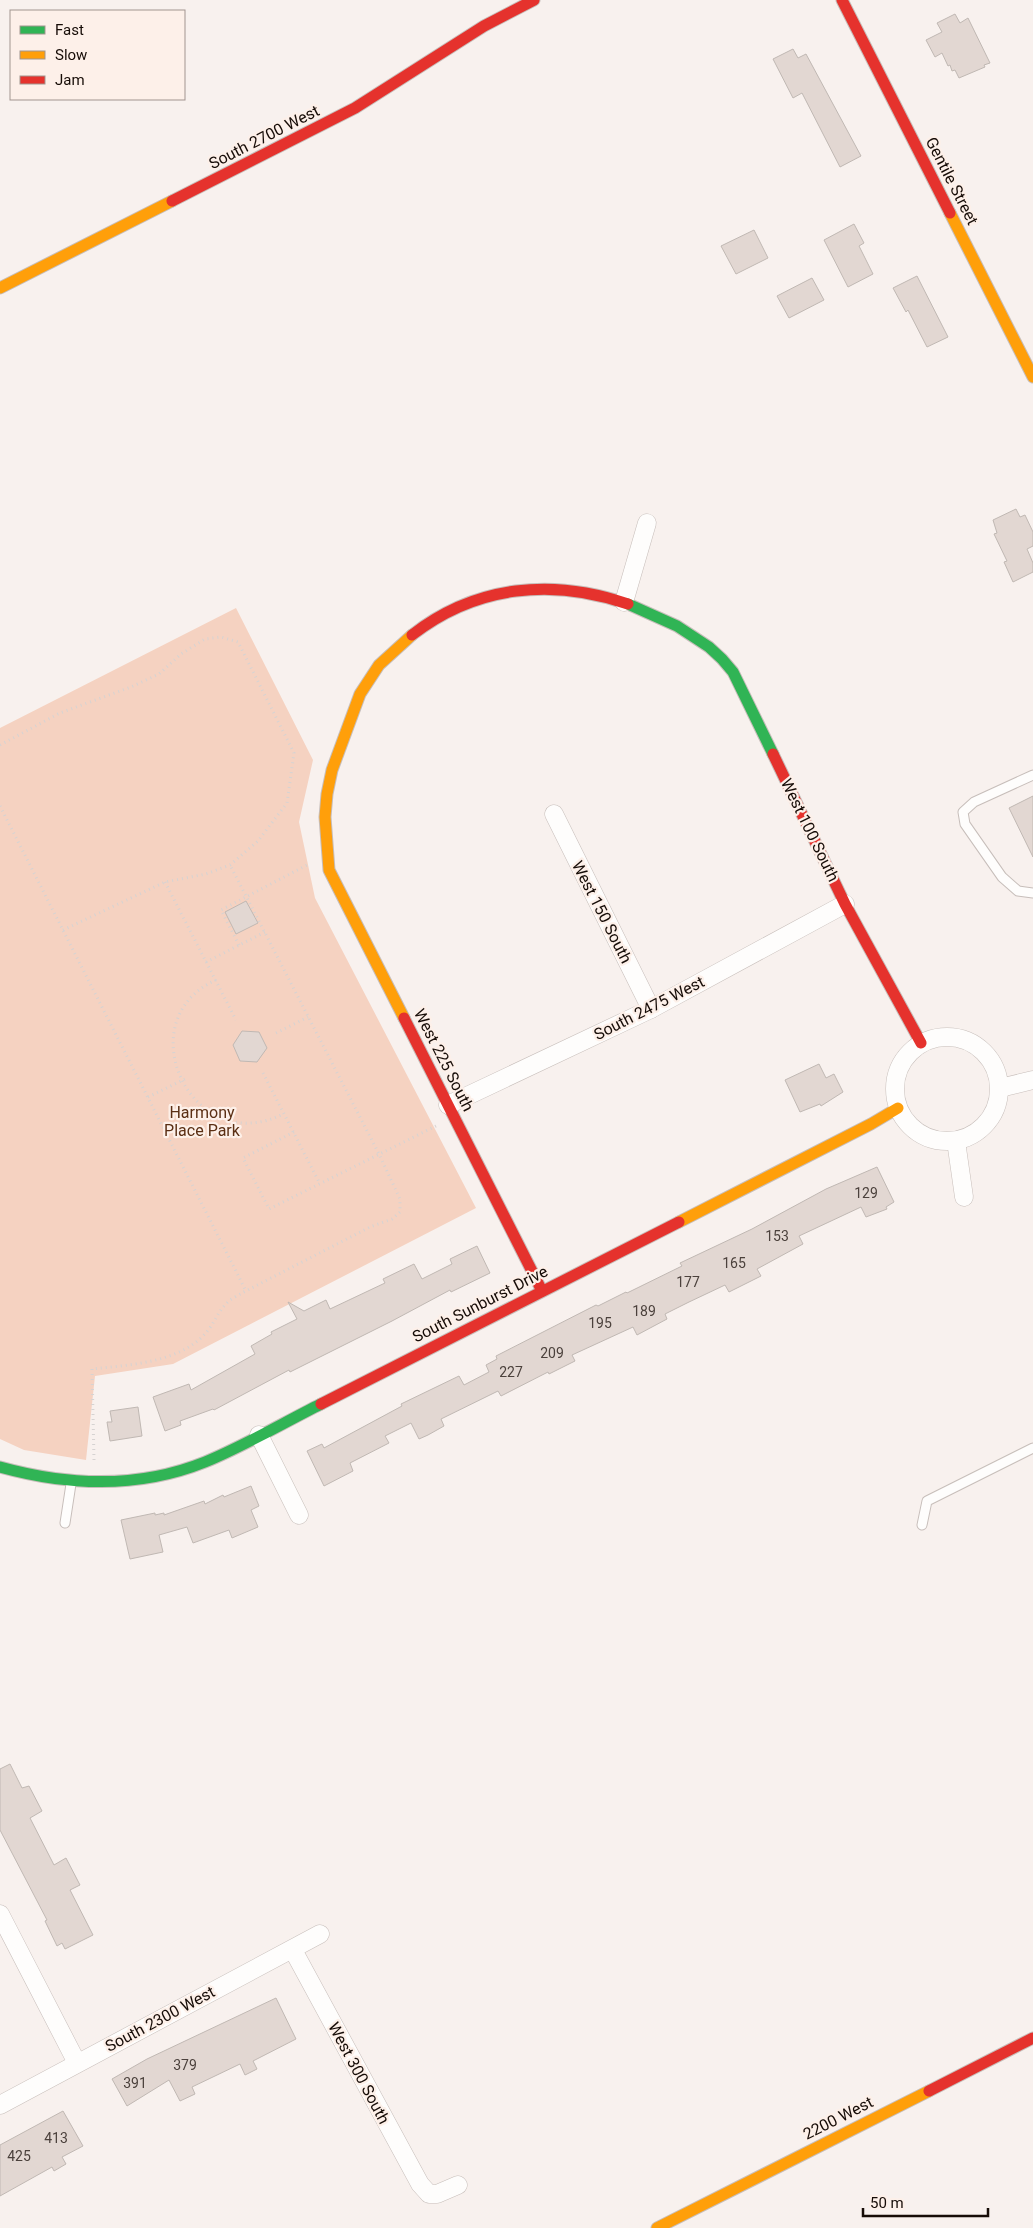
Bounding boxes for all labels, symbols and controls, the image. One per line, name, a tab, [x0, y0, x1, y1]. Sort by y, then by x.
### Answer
legend	[10, 10, 185, 100]
text: Fast	[55, 21, 84, 39]
text: Slow	[55, 46, 87, 64]
text: Jam	[55, 71, 85, 89]
street label: South 2700 West	[206, 101, 322, 173]
street label: Gentile Street	[922, 134, 982, 228]
street label: West 100 South	[777, 775, 843, 885]
street label: West 150 South	[568, 858, 636, 966]
street label: South 2475 West	[591, 972, 707, 1044]
street label: West 225 South	[410, 1006, 478, 1114]
park label: Harmony Place Park	[164, 1103, 241, 1140]
house number: 129	[854, 1185, 878, 1201]
house number: 153	[765, 1228, 789, 1244]
house number: 165	[722, 1255, 746, 1271]
street label: South Sunburst Drive	[409, 1262, 551, 1346]
house number: 177	[676, 1274, 700, 1290]
house number: 189	[632, 1303, 656, 1319]
house number: 195	[588, 1315, 612, 1331]
house number: 209	[540, 1345, 564, 1361]
house number: 227	[499, 1364, 523, 1380]
street label: South 2300 West	[102, 1982, 218, 2056]
street label: West 300 South	[324, 2019, 394, 2127]
house number: 379	[173, 2057, 197, 2073]
house number: 391	[123, 2075, 147, 2091]
street label: 2200 West	[800, 2092, 876, 2144]
house number: 413	[44, 2130, 68, 2146]
house number: 425	[7, 2148, 31, 2164]
scale bar	[863, 2186, 988, 2218]
text: 50 m	[870, 2194, 904, 2212]

